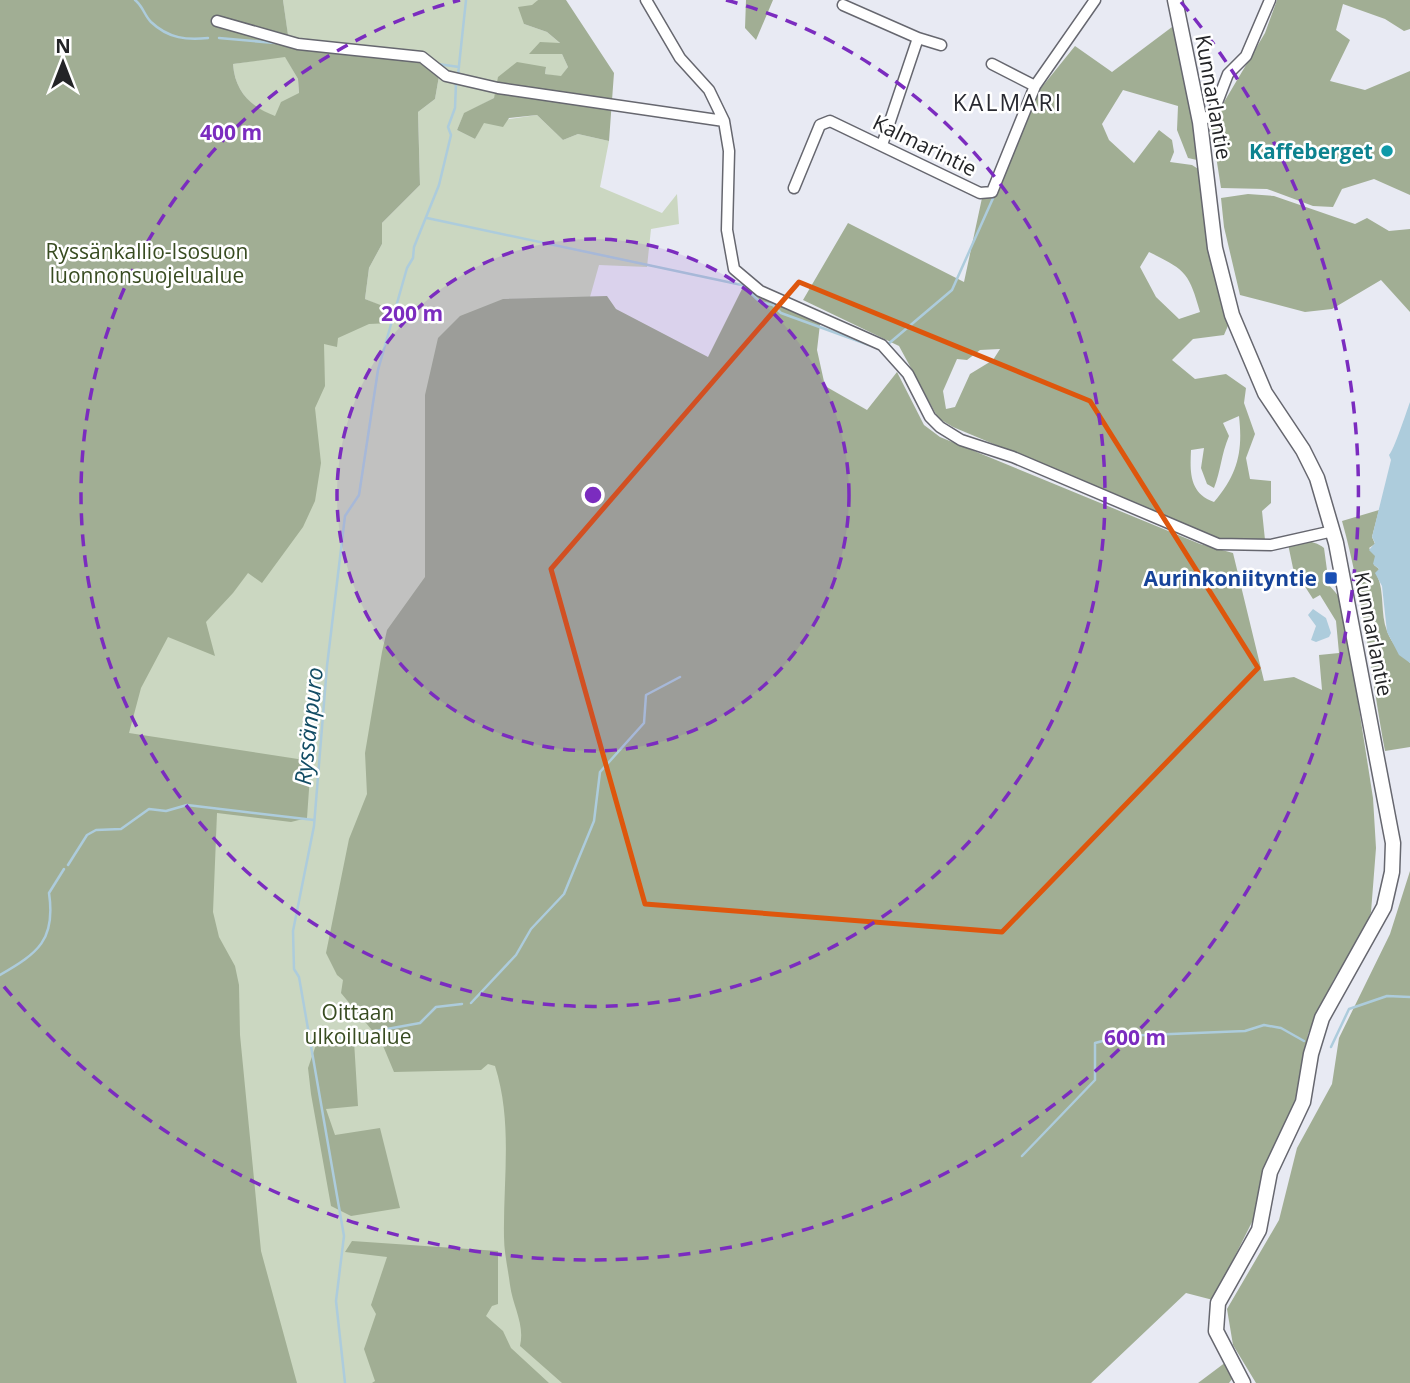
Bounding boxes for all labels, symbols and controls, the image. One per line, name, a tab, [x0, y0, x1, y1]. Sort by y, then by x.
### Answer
north arrow	[28, 28, 98, 98]
street label: Kunnarlantie	[1189, 32, 1239, 162]
text: N	[55, 33, 71, 59]
district label: KALMARI	[953, 86, 1063, 118]
street label: Kalmarintie	[868, 108, 982, 182]
text: 400 m	[200, 118, 262, 146]
place label: Kaffeberget	[1249, 137, 1373, 165]
marker: Kaffeberget	[1379, 143, 1395, 159]
park label: Ryssänkallio-Isosuon luonnonsuojelualue	[46, 237, 248, 289]
text: 200 m	[381, 299, 443, 327]
centre of rings	[581, 483, 605, 507]
place label: Aurinkoniityntie	[1144, 564, 1317, 592]
street label: Kunnarlantie	[1348, 569, 1400, 699]
marker: Aurinkoniityntie	[1323, 570, 1339, 586]
water label: Ryssänpuro	[286, 665, 330, 787]
park label: Oittaan ulkoilualue	[305, 998, 411, 1050]
text: 600 m	[1104, 1023, 1166, 1051]

